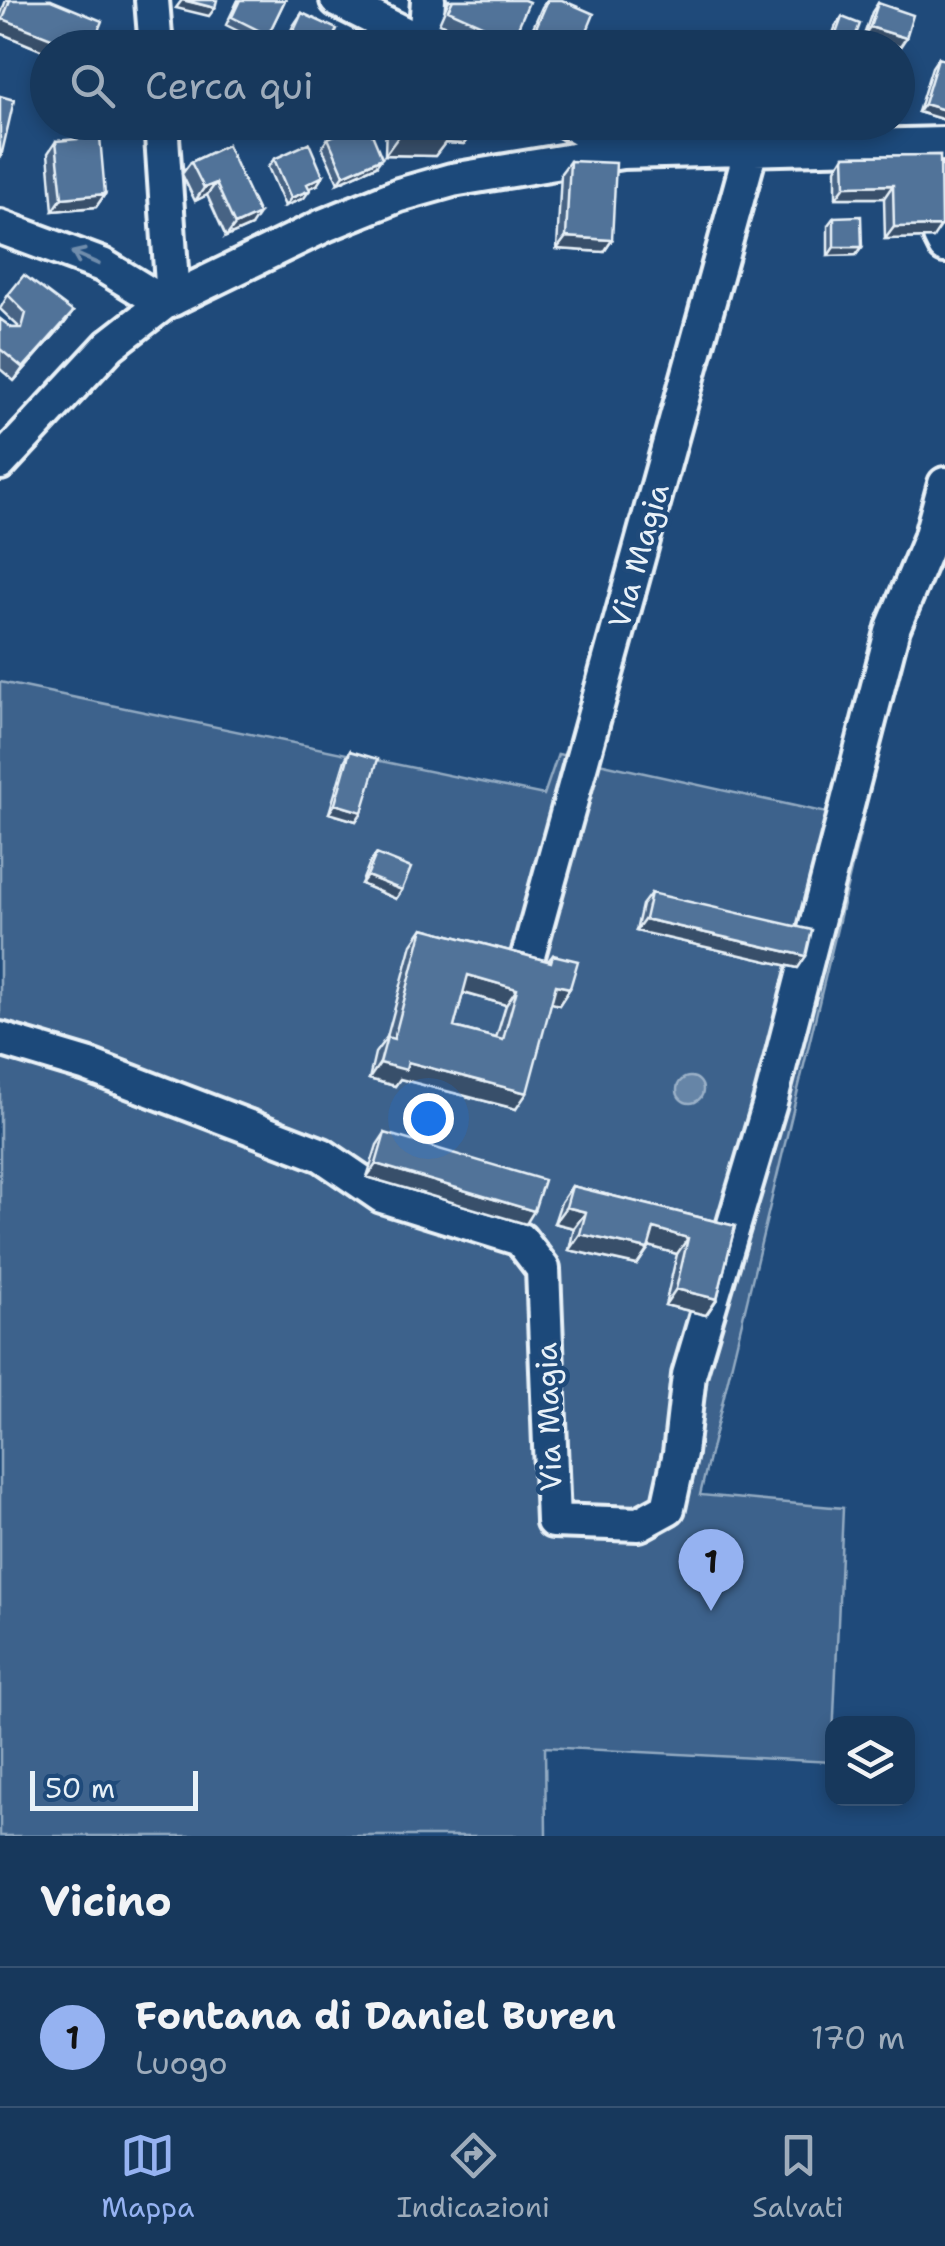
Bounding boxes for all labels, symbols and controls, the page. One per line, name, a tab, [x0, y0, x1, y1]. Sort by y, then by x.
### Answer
search box	[30, 30, 915, 140]
icon: search	[65, 58, 120, 113]
text: Cerca qui	[145, 60, 314, 111]
one-way arrow	[70, 248, 101, 266]
street label: Via Magia	[598, 478, 679, 633]
your location	[403, 1093, 454, 1144]
street label: Via Magia	[525, 1342, 572, 1492]
pin: 1	[678, 1528, 744, 1611]
map controls	[825, 1716, 915, 1806]
button: layers	[825, 1716, 915, 1806]
scale bar	[30, 1766, 198, 1810]
text: 50 m	[45, 1769, 115, 1807]
text: Vicino	[40, 1873, 172, 1929]
text: Fontana di Daniel Buren	[135, 1990, 616, 2041]
text: 1	[65, 2016, 80, 2059]
text: 170 m	[811, 2016, 905, 2059]
text: Luogo	[135, 2041, 228, 2084]
tab: Mappa	[101, 2128, 194, 2226]
tab: Indicazioni	[397, 2128, 550, 2226]
tab: Salvati	[752, 2128, 844, 2226]

